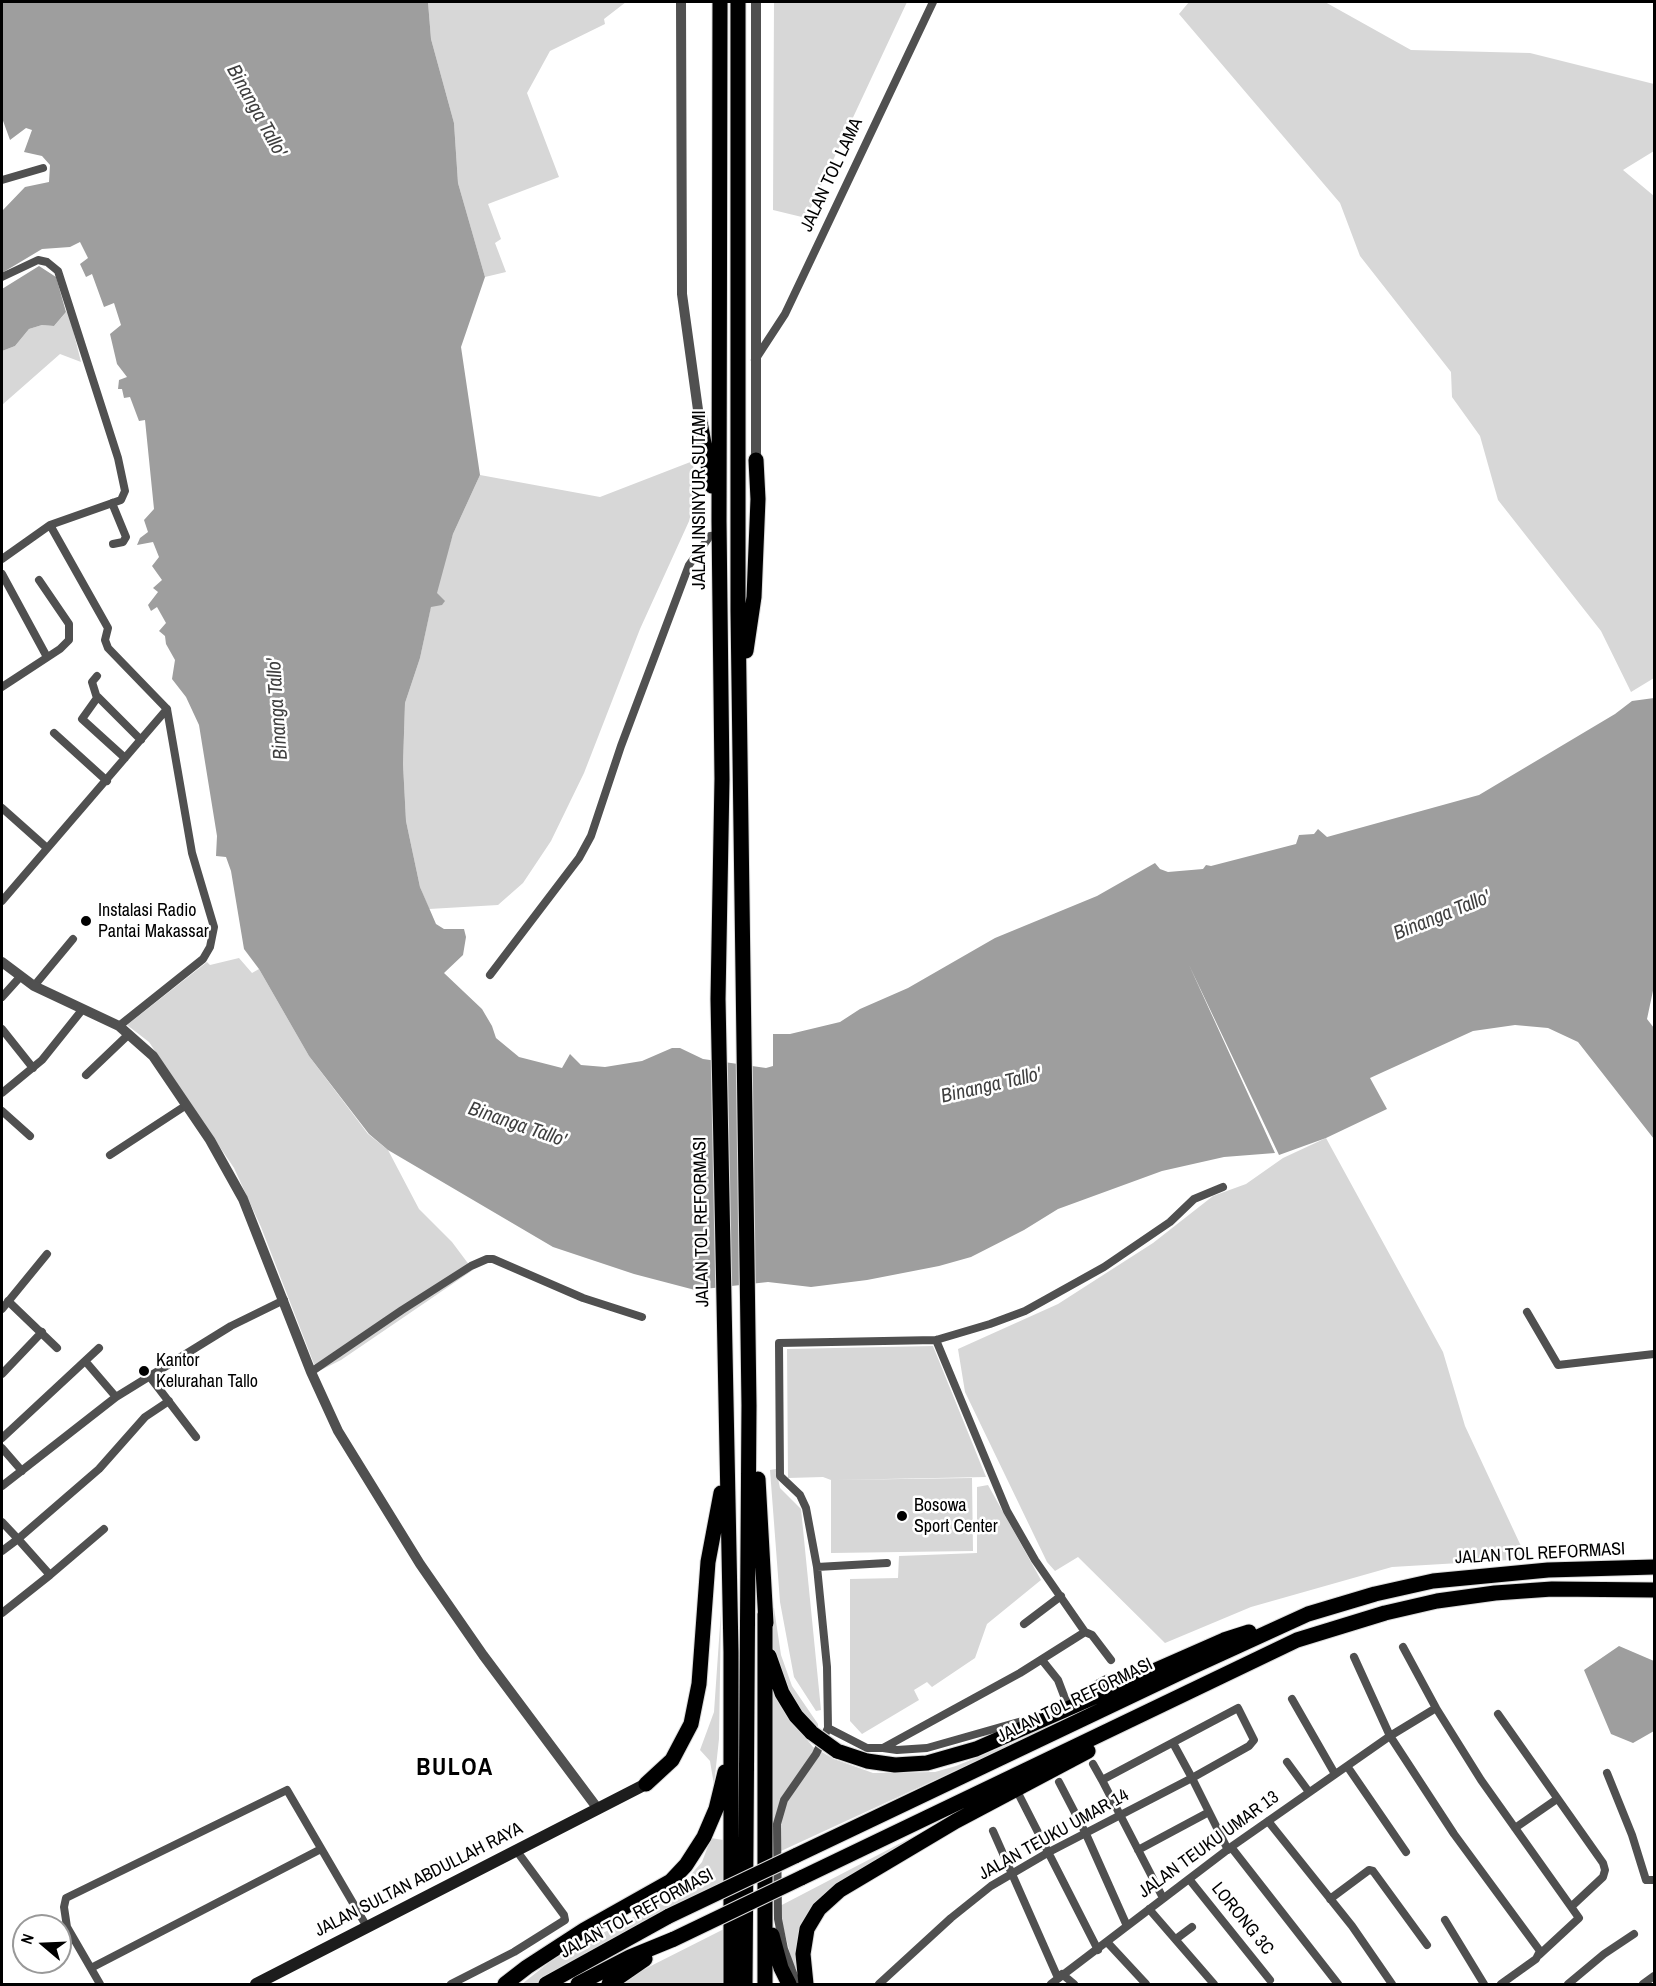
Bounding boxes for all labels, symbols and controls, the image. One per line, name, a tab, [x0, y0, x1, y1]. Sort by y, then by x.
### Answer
water label: Binanga Tallo'	[221, 61, 291, 161]
street label: JALAN TOL LAMA	[796, 115, 868, 235]
street label: JALAN INSINYUR SUTAMI	[689, 410, 711, 590]
water label: Binanga Tallo'	[262, 657, 294, 761]
water label: Binanga Tallo'	[1390, 886, 1494, 946]
place label: Instalasi Radio Pantai Makassar	[98, 900, 209, 942]
marker: Instalasi Radio Pantai Makassar	[79, 914, 93, 928]
water label: Binanga Tallo'	[939, 1063, 1043, 1109]
water label: Binanga Tallo'	[465, 1097, 569, 1153]
street label: JALAN TOL REFORMASI	[690, 1137, 714, 1307]
place label: Kantor Kelurahan Tallo	[156, 1350, 258, 1392]
marker: Kantor Kelurahan Tallo	[137, 1364, 151, 1378]
place label: Bosowa Sport Center	[914, 1495, 998, 1538]
marker: Bosowa Sport Center	[895, 1509, 909, 1523]
street label: JALAN TOL REFORMASI	[1454, 1539, 1626, 1569]
street label: JALAN TOL REFORMASI	[994, 1654, 1156, 1748]
district label: BULOA	[416, 1755, 494, 1783]
street label: JALAN TEUKU UMAR 14	[975, 1785, 1133, 1885]
street label: JALAN TEUKU UMAR 13	[1135, 1787, 1283, 1903]
street label: JALAN SULTAN ABDULLAH RAYA	[312, 1818, 526, 1942]
street label: JALAN TOL REFORMASI	[557, 1864, 717, 1964]
street label: LORONG 3C	[1206, 1878, 1278, 1960]
north arrow	[12, 1914, 72, 1974]
text: N	[15, 1931, 39, 1947]

